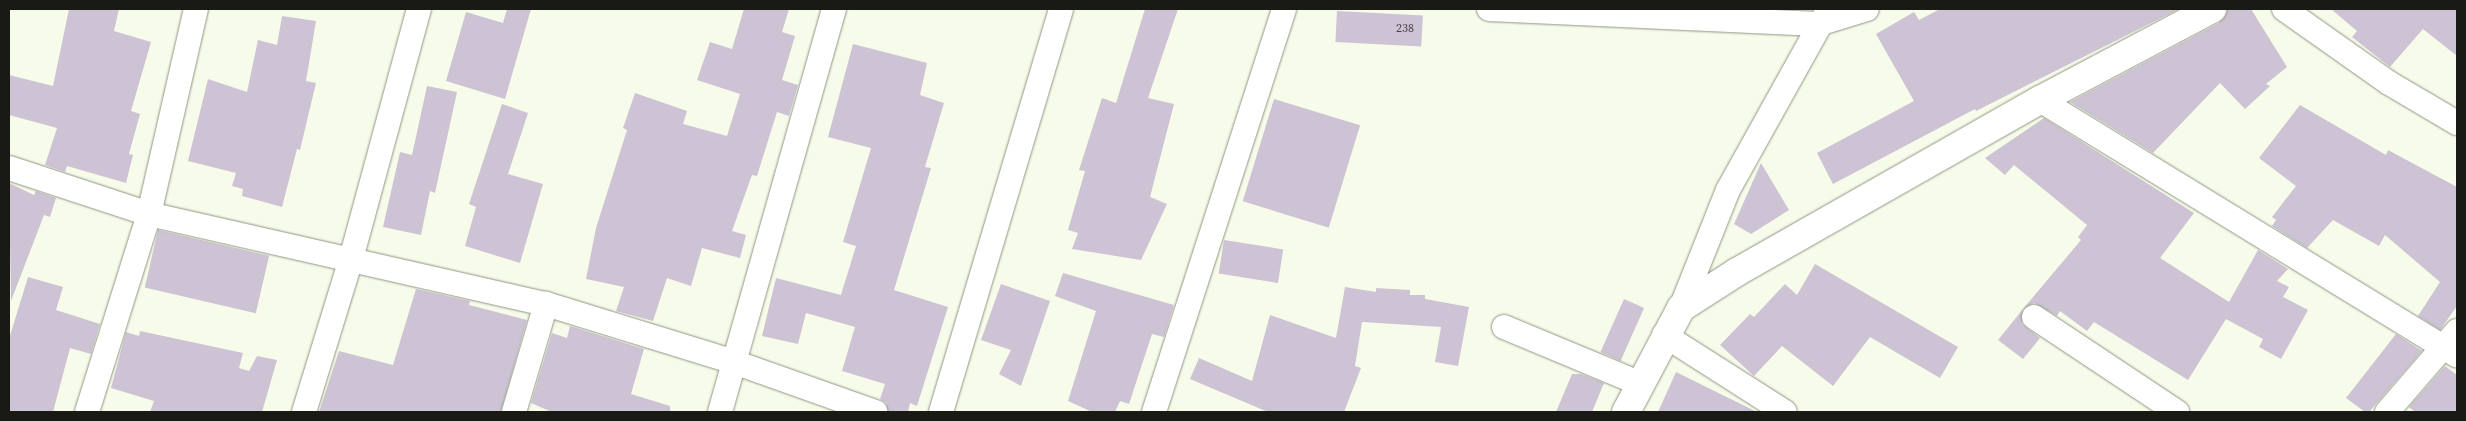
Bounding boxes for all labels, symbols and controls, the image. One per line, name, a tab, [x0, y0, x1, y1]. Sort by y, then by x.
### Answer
house number: 238	[1396, 22, 1414, 36]

